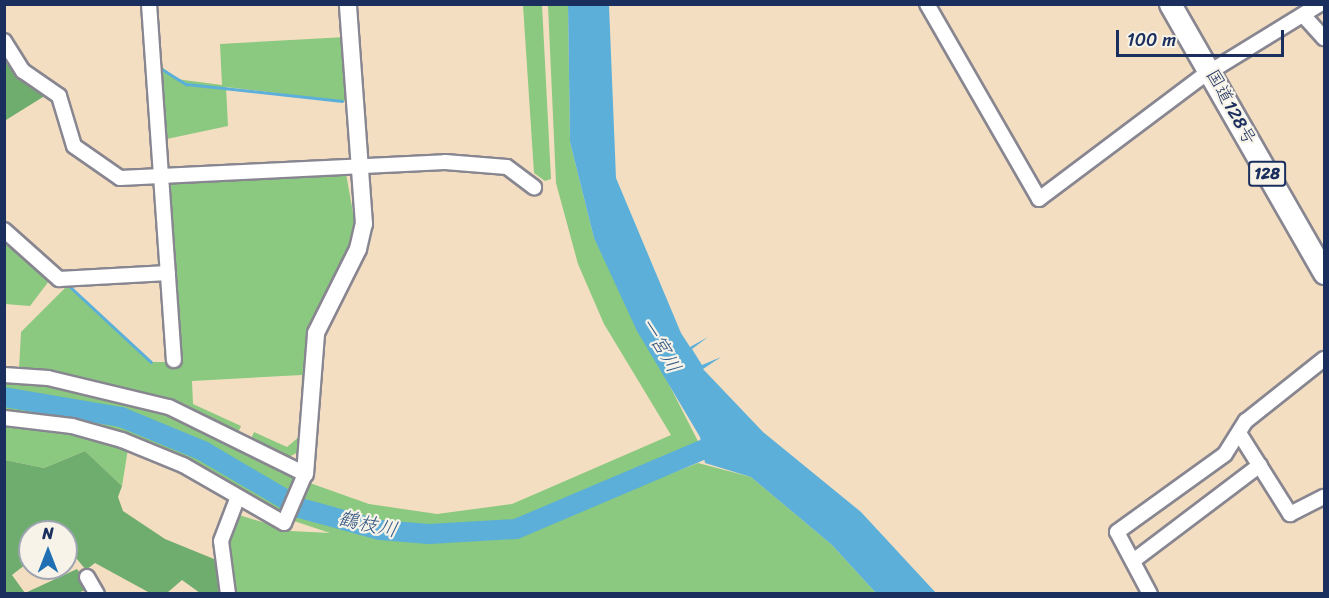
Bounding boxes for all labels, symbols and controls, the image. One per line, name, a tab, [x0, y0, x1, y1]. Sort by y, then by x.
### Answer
scale bar	[1119, 18, 1287, 56]
text: 100 m	[1127, 24, 1176, 56]
street label: 国道128号	[1201, 65, 1261, 149]
road number: 128	[1248, 161, 1286, 187]
water label: 一宮川	[636, 313, 686, 377]
water label: 鶴枝川	[336, 506, 400, 542]
text: N	[42, 519, 54, 548]
north arrow	[18, 520, 78, 580]

